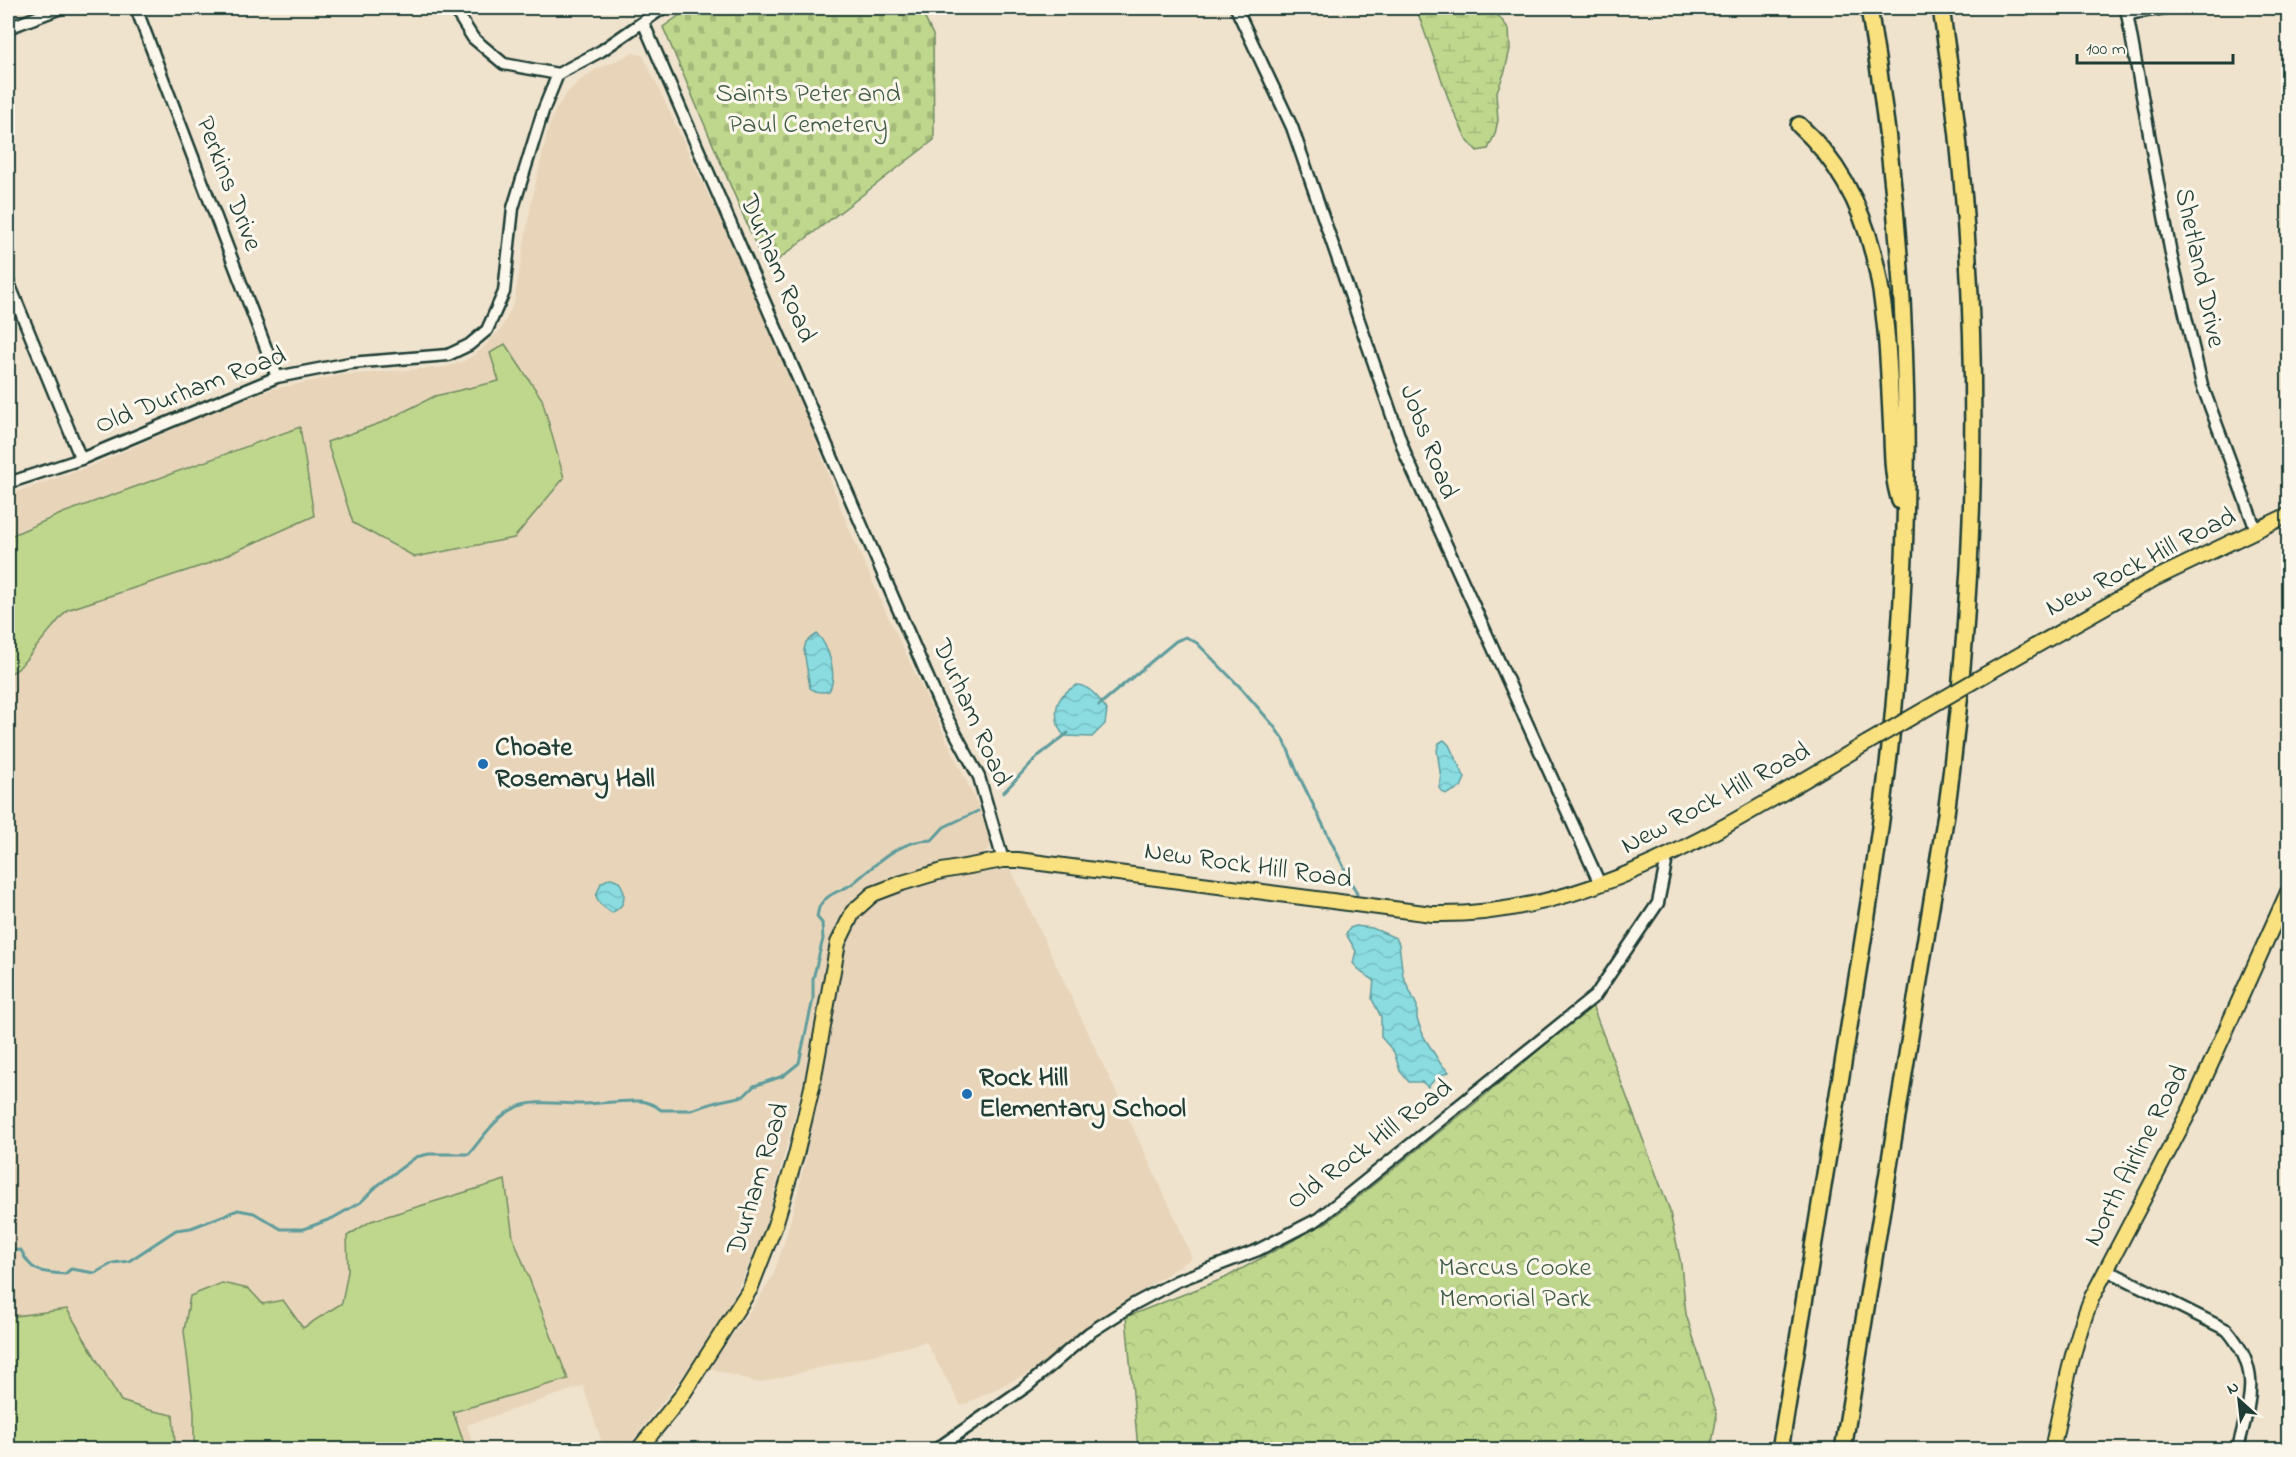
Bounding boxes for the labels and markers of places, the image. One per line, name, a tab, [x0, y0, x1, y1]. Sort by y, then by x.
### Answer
place label: Choate Rosemary Hall	[495, 729, 655, 799]
marker: Choate Rosemary Hall	[476, 757, 490, 771]
place label: Rock Hill Elementary School	[979, 1059, 1186, 1129]
marker: Rock Hill Elementary School	[960, 1087, 974, 1101]

